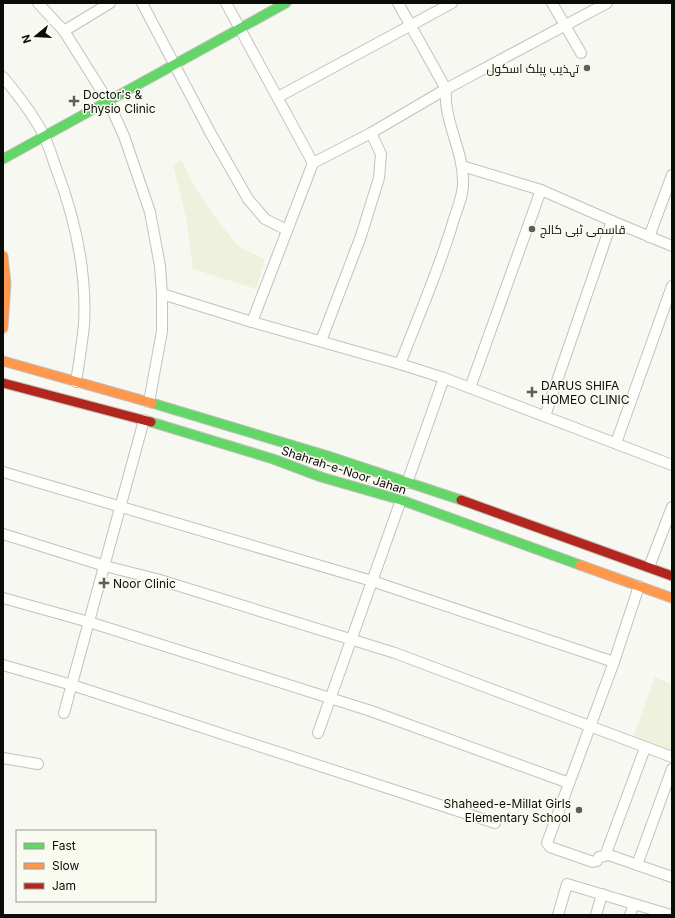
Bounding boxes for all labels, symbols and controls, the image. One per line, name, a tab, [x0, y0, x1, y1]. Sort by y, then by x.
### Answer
north arrow	[16, 16, 56, 56]
text: N	[19, 33, 34, 45]
place label: تہذیب پبلک اسکول	[486, 61, 580, 78]
marker: تہذیب پبلک اسکول	[582, 63, 592, 73]
place label: Doctor's & Physio Clinic	[83, 87, 156, 116]
marker: Doctor's & Physio Clinic	[68, 95, 80, 107]
place label: قاسمی ٹبی کالج	[540, 222, 625, 238]
marker: قاسمی ٹبی کالج	[527, 224, 537, 234]
place label: DARUS SHIFA HOMEO CLINIC	[541, 378, 630, 407]
marker: DARUS SHIFA HOMEO CLINIC	[526, 386, 538, 398]
street label: Shahrah-e-Noor Jahan	[279, 443, 409, 497]
place label: Noor Clinic	[113, 576, 176, 591]
marker: Noor Clinic	[98, 577, 110, 589]
place label: Shaheed-e-Millat Girls Elementary School	[444, 796, 571, 825]
marker: Shaheed-e-Millat Girls Elementary School	[574, 805, 584, 815]
legend	[16, 830, 156, 902]
text: Fast	[52, 838, 76, 853]
text: Slow	[52, 858, 80, 873]
text: Jam	[52, 878, 76, 893]

